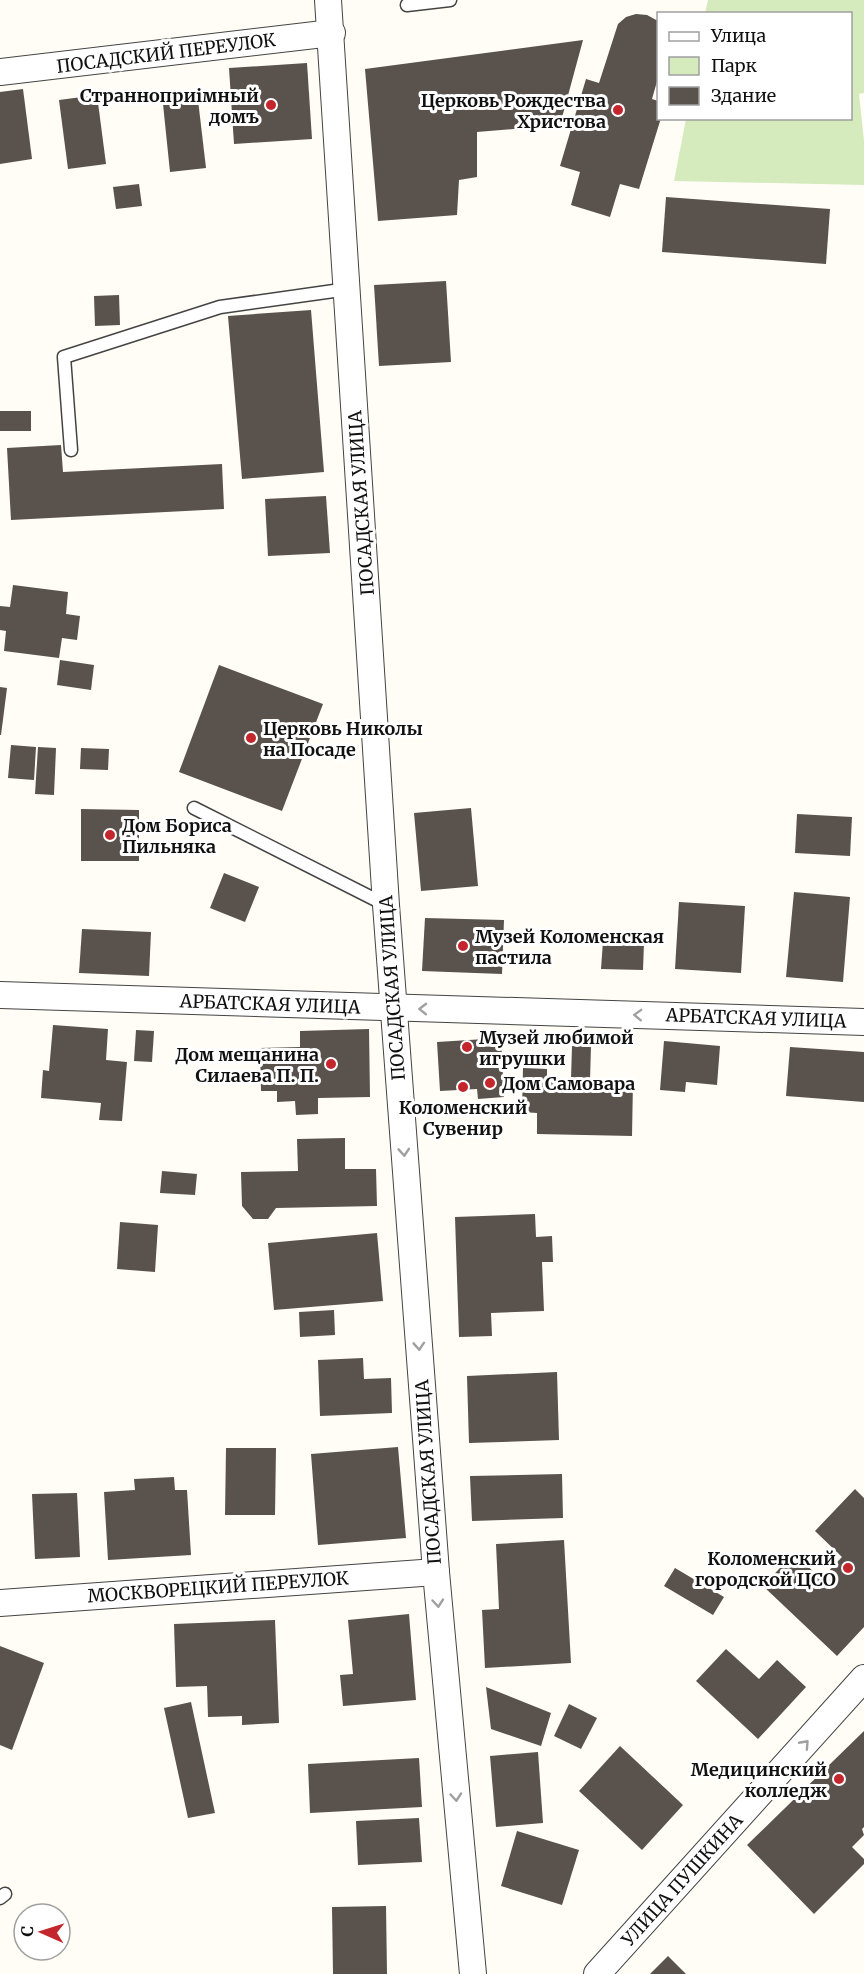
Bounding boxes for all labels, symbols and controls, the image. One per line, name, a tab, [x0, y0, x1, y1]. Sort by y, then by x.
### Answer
legend	[657, 12, 852, 120]
text: Улица	[710, 24, 766, 47]
street label: ПОСАДСКИЙ ПЕРЕУЛОК	[55, 28, 277, 78]
text: Парк	[711, 54, 757, 77]
place label: Странноприiмный домъ	[80, 84, 259, 128]
text: Здание	[711, 84, 776, 107]
place label: Церковь Рождества Христова	[421, 89, 606, 133]
marker: Странноприiмный домъ	[264, 98, 278, 112]
marker: Церковь Рождества Христова	[611, 103, 625, 117]
street label: ПОСАДСКАЯ УЛИЦА	[343, 409, 379, 596]
place label: Церковь Николы на Посаде	[263, 717, 423, 761]
marker: Церковь Николы на Посаде	[244, 731, 258, 745]
place label: Дом Бориса Пильняка	[122, 814, 232, 858]
marker: Дом Бориса Пильняка	[103, 828, 117, 842]
street label: ПОСАДСКАЯ УЛИЦА	[374, 894, 410, 1081]
place label: Музей Коломенская пастила	[475, 925, 664, 969]
marker: Музей Коломенская пастила	[456, 939, 470, 953]
street label: АРБАТСКАЯ УЛИЦА	[178, 989, 361, 1019]
one-way arrow	[419, 1003, 428, 1015]
street label: АРБАТСКАЯ УЛИЦА	[664, 1003, 847, 1033]
one-way arrow	[633, 1009, 642, 1021]
place label: Музей любимой игрушки	[479, 1026, 634, 1070]
marker: Музей любимой игрушки	[460, 1040, 474, 1054]
place label: Дом мещанина Силаева П. П.	[175, 1043, 319, 1087]
marker: Дом мещанина Силаева П. П.	[324, 1057, 338, 1071]
place label: Дом Самовара	[502, 1072, 635, 1095]
marker: Дом Самовара	[483, 1076, 497, 1090]
marker: Коломенский Сувенир	[456, 1080, 470, 1094]
place label: Коломенский Сувенир	[399, 1096, 528, 1140]
one-way arrow	[397, 1147, 410, 1156]
one-way arrow	[412, 1342, 425, 1351]
street label: ПОСАДСКАЯ УЛИЦА	[410, 1378, 446, 1565]
place label: Коломенский городской ЦСО	[695, 1547, 836, 1591]
marker: Коломенский городской ЦСО	[841, 1561, 855, 1575]
street label: МОСКВОРЕЦКИЙ ПЕРЕУЛОК	[87, 1566, 350, 1608]
one-way arrow	[432, 1599, 445, 1608]
one-way arrow	[798, 1740, 809, 1750]
place label: Медицинский колледж	[691, 1758, 827, 1802]
marker: Медицинский колледж	[832, 1772, 846, 1786]
one-way arrow	[449, 1793, 462, 1802]
street label: УЛИЦА ПУШКИНА	[616, 1809, 748, 1952]
north arrow	[12, 1902, 72, 1962]
text: С	[17, 1925, 37, 1937]

